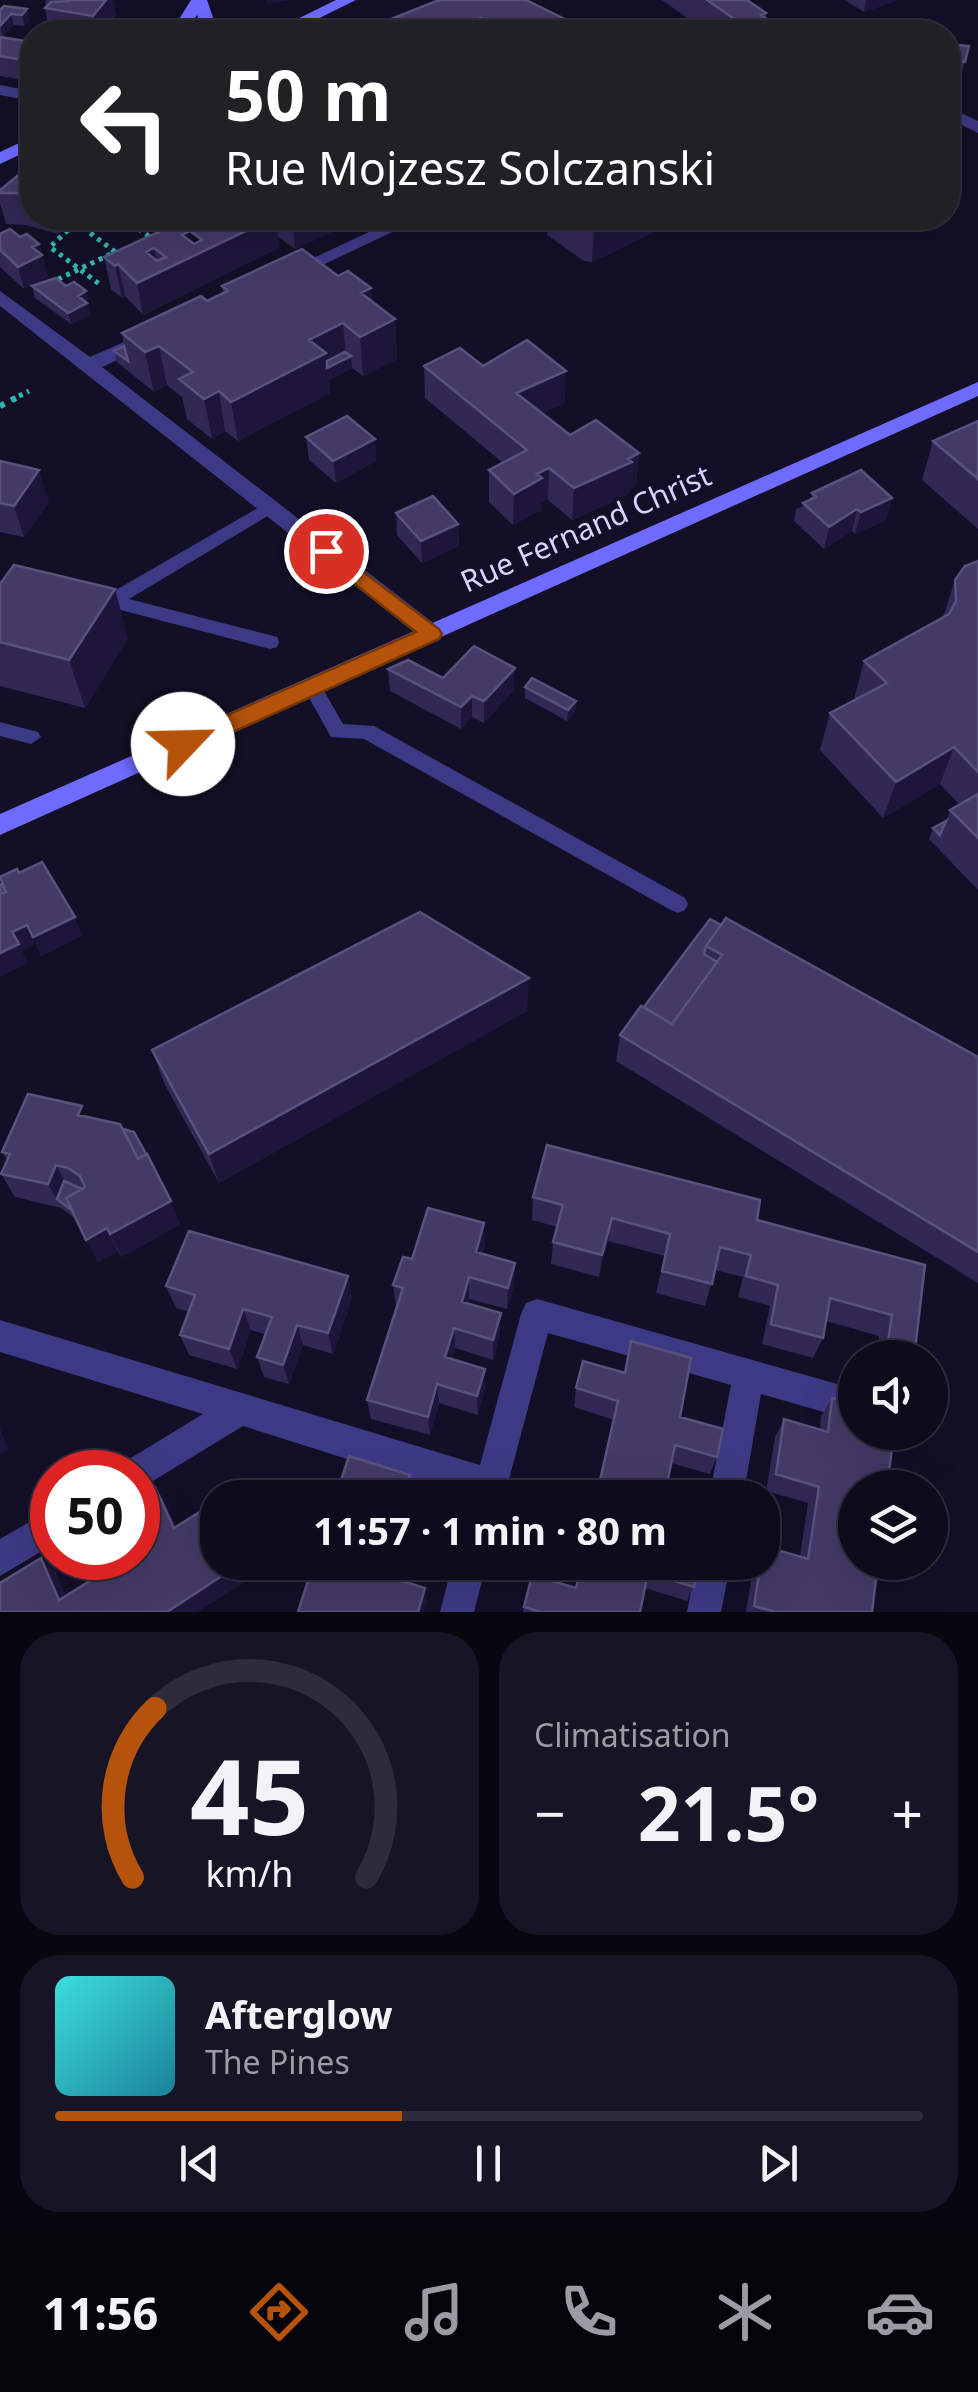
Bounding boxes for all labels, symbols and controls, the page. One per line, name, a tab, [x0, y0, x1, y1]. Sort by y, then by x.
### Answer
text: 50 m	[225, 46, 392, 142]
icon: left	[60, 60, 190, 190]
text: Rue Mojzesz Solczanski	[225, 137, 715, 198]
street label: Rue Fernand Christ	[454, 454, 717, 601]
pin	[284, 509, 369, 594]
icon: arrive	[299, 524, 354, 579]
position arrow	[131, 692, 235, 796]
map controls	[838, 1340, 948, 1580]
button: sound	[838, 1340, 948, 1450]
speed limit sign: 50	[30, 1450, 160, 1580]
button: layers	[838, 1470, 948, 1580]
text: 11:57 · 1 min · 80 m	[313, 1504, 667, 1556]
text: Climatisation	[534, 1713, 731, 1756]
text: 45	[190, 1724, 309, 1865]
text: 21.5°	[638, 1761, 819, 1863]
text: −	[534, 1775, 565, 1850]
text: +	[892, 1775, 923, 1850]
text: km/h	[206, 1849, 293, 1897]
text: Afterglow	[205, 1988, 393, 2040]
text: The Pines	[205, 2040, 350, 2083]
icon: previous	[172, 2136, 227, 2191]
icon: pause	[461, 2136, 516, 2191]
icon: next	[751, 2136, 806, 2191]
icon: directions	[244, 2277, 314, 2347]
icon: music	[399, 2277, 469, 2347]
icon: phone	[554, 2277, 624, 2347]
icon: climate	[710, 2277, 780, 2347]
icon: car	[865, 2277, 935, 2347]
text: 11:56	[43, 2282, 158, 2343]

